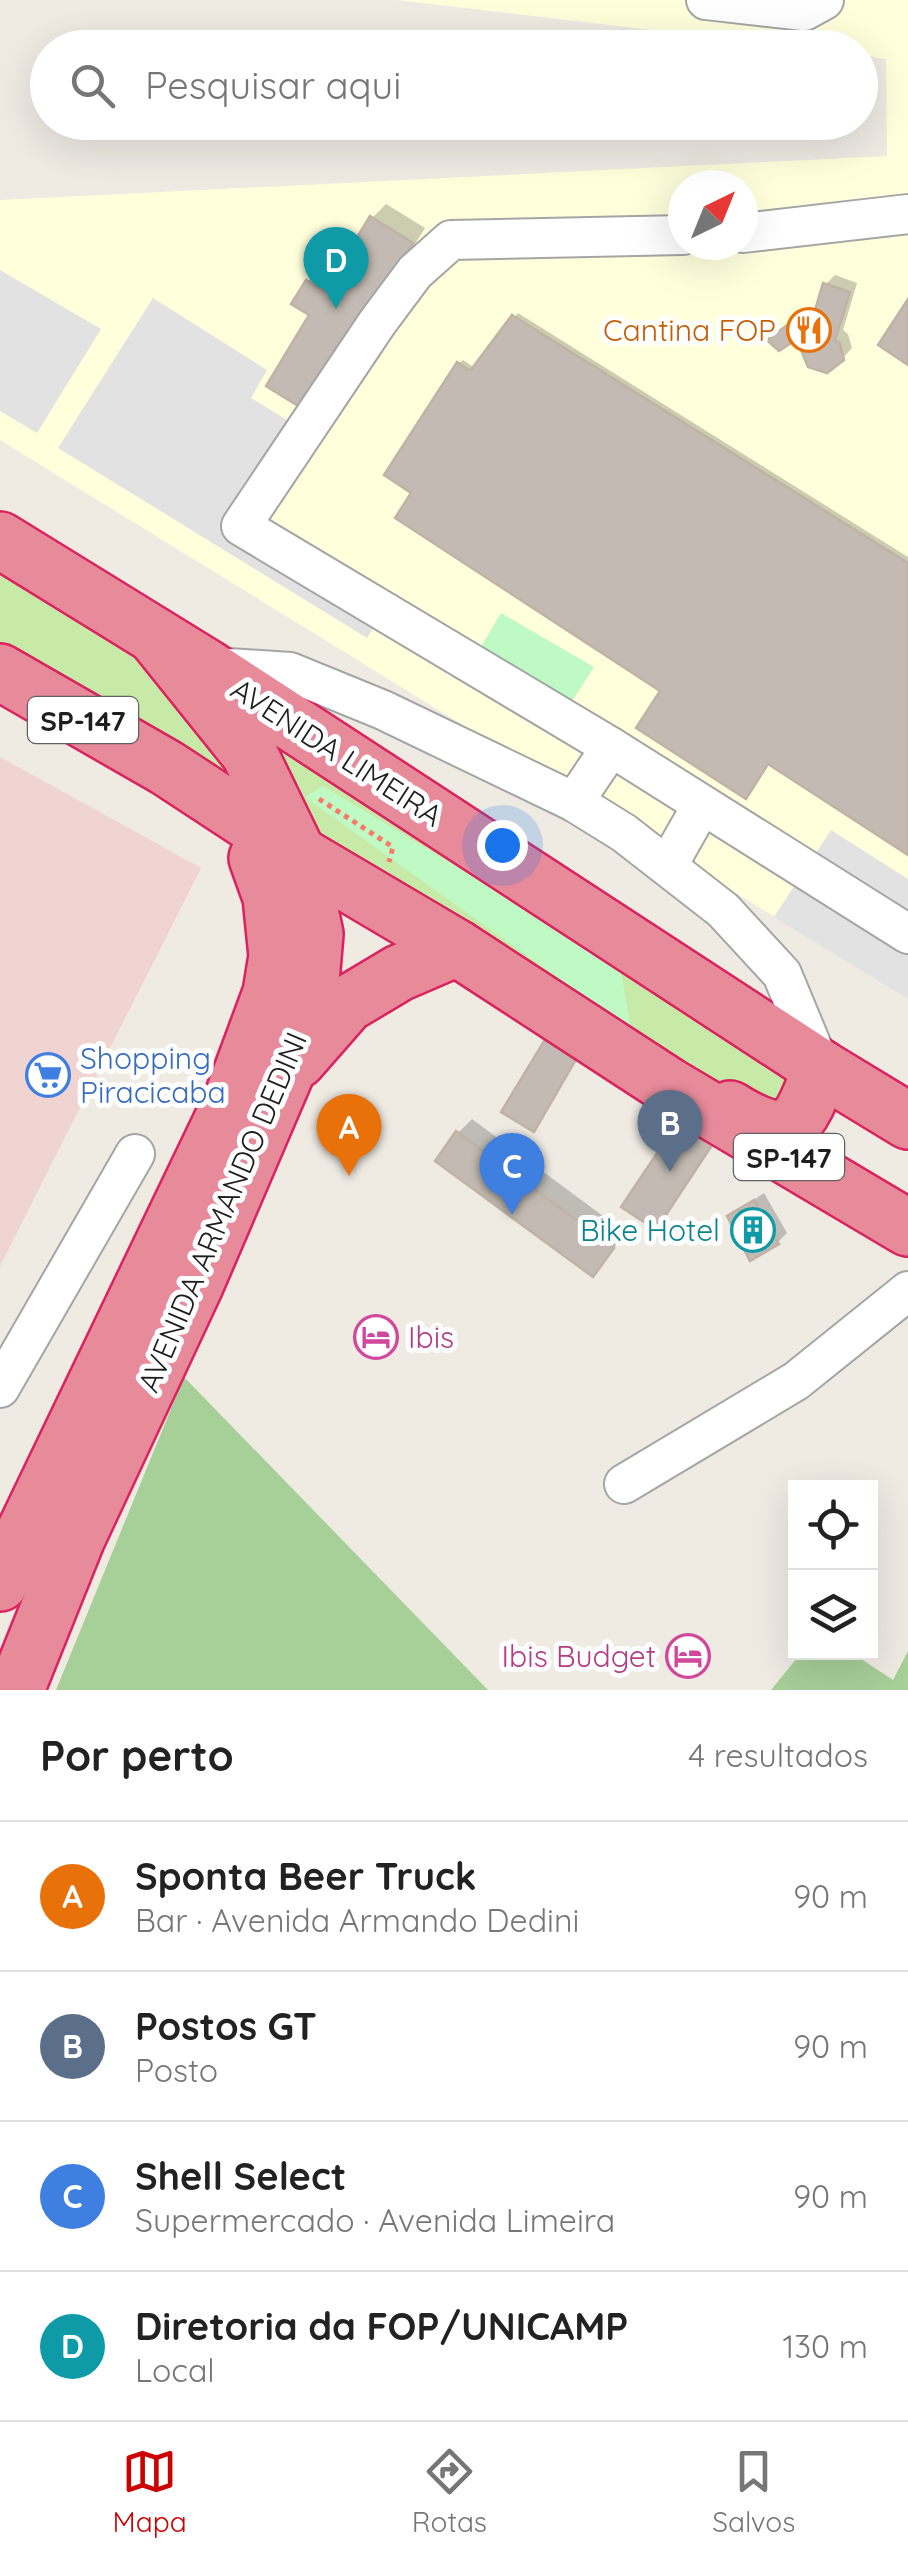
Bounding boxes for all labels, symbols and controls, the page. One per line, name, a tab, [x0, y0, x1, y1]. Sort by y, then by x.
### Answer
search box	[30, 30, 878, 140]
icon: search	[65, 58, 120, 113]
text: Pesquisar aqui	[145, 61, 401, 109]
north arrow	[668, 170, 758, 260]
pin: D	[304, 226, 368, 309]
restaurant icon: Cantina FOP	[786, 307, 832, 353]
place label: Cantina FOP	[603, 311, 776, 349]
street label: AVENIDA LIMEIRA	[224, 670, 450, 834]
road number: SP-147	[28, 697, 138, 743]
your location	[477, 820, 528, 871]
street label: AVENIDA ARMANDO DEDINI	[129, 1026, 315, 1398]
place label: Shopping Piracicaba	[80, 1039, 226, 1111]
supermarket icon: Shopping Piracicaba	[25, 1052, 71, 1098]
pin: B	[638, 1090, 702, 1172]
pin: A	[316, 1094, 382, 1176]
pin: C	[480, 1132, 544, 1215]
road number: SP-147	[734, 1134, 844, 1180]
building icon: Bike Hotel	[730, 1207, 776, 1253]
place label: Bike Hotel	[580, 1211, 720, 1249]
hotel icon: Ibis	[353, 1314, 399, 1360]
place label: Ibis	[408, 1318, 454, 1356]
map controls	[788, 1480, 878, 1660]
button: locate	[788, 1480, 878, 1570]
button: layers	[788, 1570, 878, 1660]
hotel icon: Ibis Budget	[665, 1633, 711, 1679]
place label: Ibis Budget	[502, 1637, 656, 1675]
text: Por perto	[40, 1729, 234, 1782]
text: 4 resultados	[688, 1735, 868, 1775]
text: Sponta Beer Truck	[135, 1852, 476, 1900]
text: A	[62, 1876, 83, 1916]
text: 90 m	[793, 1876, 868, 1916]
text: Bar · Avenida Armando Dedini	[135, 1900, 579, 1940]
text: Postos GT	[135, 2002, 317, 2050]
text: B	[62, 2026, 83, 2066]
text: 90 m	[793, 2026, 868, 2066]
text: Posto	[135, 2050, 218, 2090]
text: Shell Select	[135, 2152, 346, 2200]
text: C	[62, 2176, 83, 2216]
text: 90 m	[793, 2176, 868, 2216]
text: Supermercado · Avenida Limeira	[135, 2200, 615, 2240]
text: Diretoria da FOP/UNICAMP	[135, 2302, 628, 2350]
text: D	[61, 2326, 84, 2366]
text: 130 m	[782, 2326, 868, 2366]
text: Local	[135, 2350, 215, 2390]
tab: Mapa	[113, 2444, 187, 2539]
tab: Rotas	[412, 2444, 487, 2539]
tab: Salvos	[712, 2444, 795, 2539]

